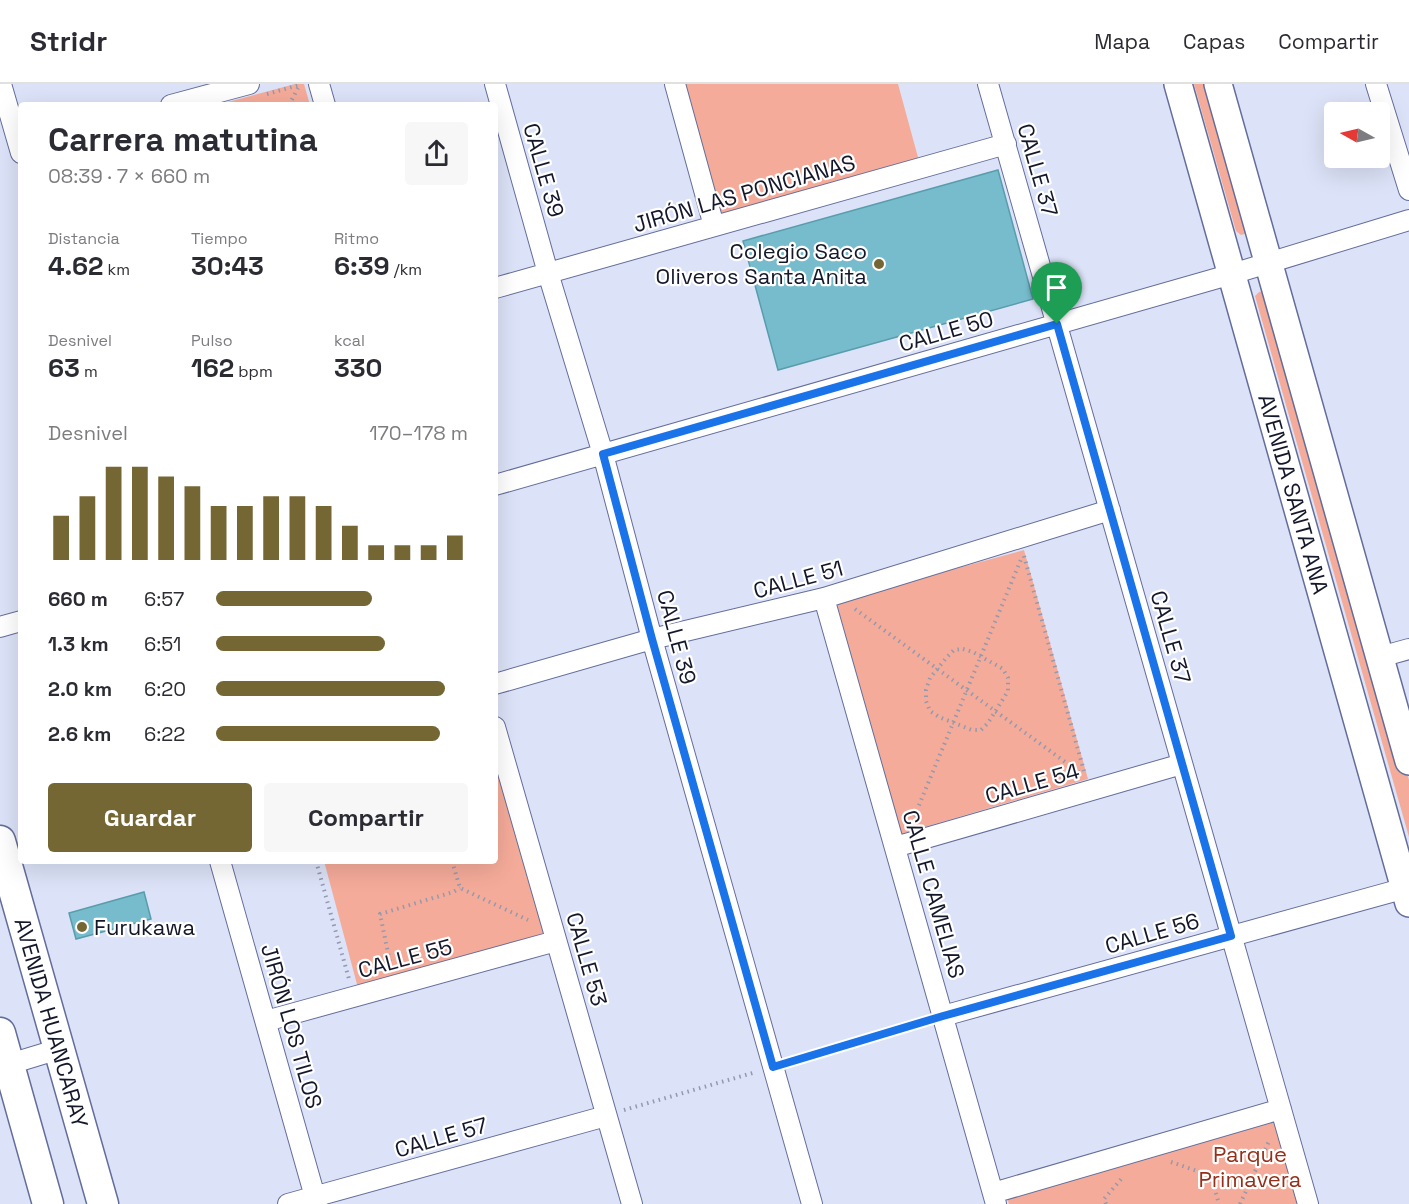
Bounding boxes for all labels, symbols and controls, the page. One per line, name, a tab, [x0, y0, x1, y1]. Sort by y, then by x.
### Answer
text: Stridr	[30, 23, 107, 59]
text: Mapa	[1094, 28, 1150, 55]
text: Capas	[1183, 28, 1245, 55]
text: Compartir	[1278, 28, 1379, 55]
north arrow	[1324, 102, 1390, 168]
map controls	[1324, 102, 1390, 168]
text: Carrera matutina	[48, 119, 318, 161]
street label: CALLE 39	[517, 120, 571, 220]
street label: CALLE 37	[1011, 120, 1065, 220]
button: share	[405, 122, 468, 185]
street label: JIRÓN LAS PONCIANAS	[630, 148, 858, 238]
text: 08:39 · 7 × 660 m	[48, 163, 210, 189]
text: Distancia	[48, 228, 120, 249]
text: Tiempo	[191, 228, 248, 249]
text: Ritmo	[334, 228, 379, 249]
place label: Colegio Saco Oliveros Santa Anita	[656, 237, 867, 290]
text: 4.62	[48, 249, 103, 283]
text: 30:43	[191, 249, 264, 283]
text: 6:39	[334, 249, 390, 283]
marker: Colegio Saco Oliveros Santa Anita	[872, 257, 886, 271]
text: km	[103, 259, 130, 280]
text: /km	[390, 259, 422, 280]
pin	[1031, 262, 1082, 324]
icon: arrive	[1040, 271, 1073, 304]
street label: CALLE 50	[895, 304, 997, 358]
text: Desnivel	[48, 330, 112, 351]
text: Pulso	[191, 330, 233, 351]
text: kcal	[334, 330, 365, 351]
text: 63	[48, 351, 80, 385]
text: 162	[191, 351, 234, 385]
text: 330	[334, 351, 382, 385]
text: m	[80, 361, 98, 382]
text: bpm	[234, 361, 273, 382]
street label: AVENIDA SANTA ANA	[1252, 391, 1335, 597]
text: Desnivel	[48, 420, 128, 446]
text: 170–178 m	[369, 420, 468, 446]
street label: CALLE 51	[750, 554, 846, 604]
text: 660 m	[48, 586, 108, 612]
text: 6:57	[144, 586, 184, 612]
street label: CALLE 39	[651, 587, 703, 687]
street label: CALLE 37	[1144, 587, 1198, 687]
text: 1.3 km	[48, 631, 109, 657]
text: 6:51	[144, 631, 181, 657]
text: 2.0 km	[48, 676, 112, 702]
text: 6:20	[144, 676, 186, 702]
text: 2.6 km	[48, 721, 111, 747]
text: 6:22	[144, 721, 185, 747]
street label: CALLE 54	[982, 756, 1083, 810]
button: Guardar	[48, 783, 252, 852]
button: Compartir	[264, 783, 468, 852]
street label: CALLE CAMELIAS	[897, 807, 971, 981]
street label: CALLE 56	[1102, 906, 1202, 960]
street label: CALLE 53	[560, 909, 614, 1009]
place label: Furukawa	[94, 913, 196, 941]
street label: AVENIDA HUANCARAY	[9, 915, 95, 1132]
marker: Furukawa	[75, 920, 89, 934]
street label: CALLE 55	[355, 932, 455, 984]
street label: JIRÓN LOS TILOS	[255, 940, 329, 1112]
street label: CALLE 57	[391, 1110, 491, 1164]
park label: Parque Primavera	[1199, 1140, 1302, 1193]

